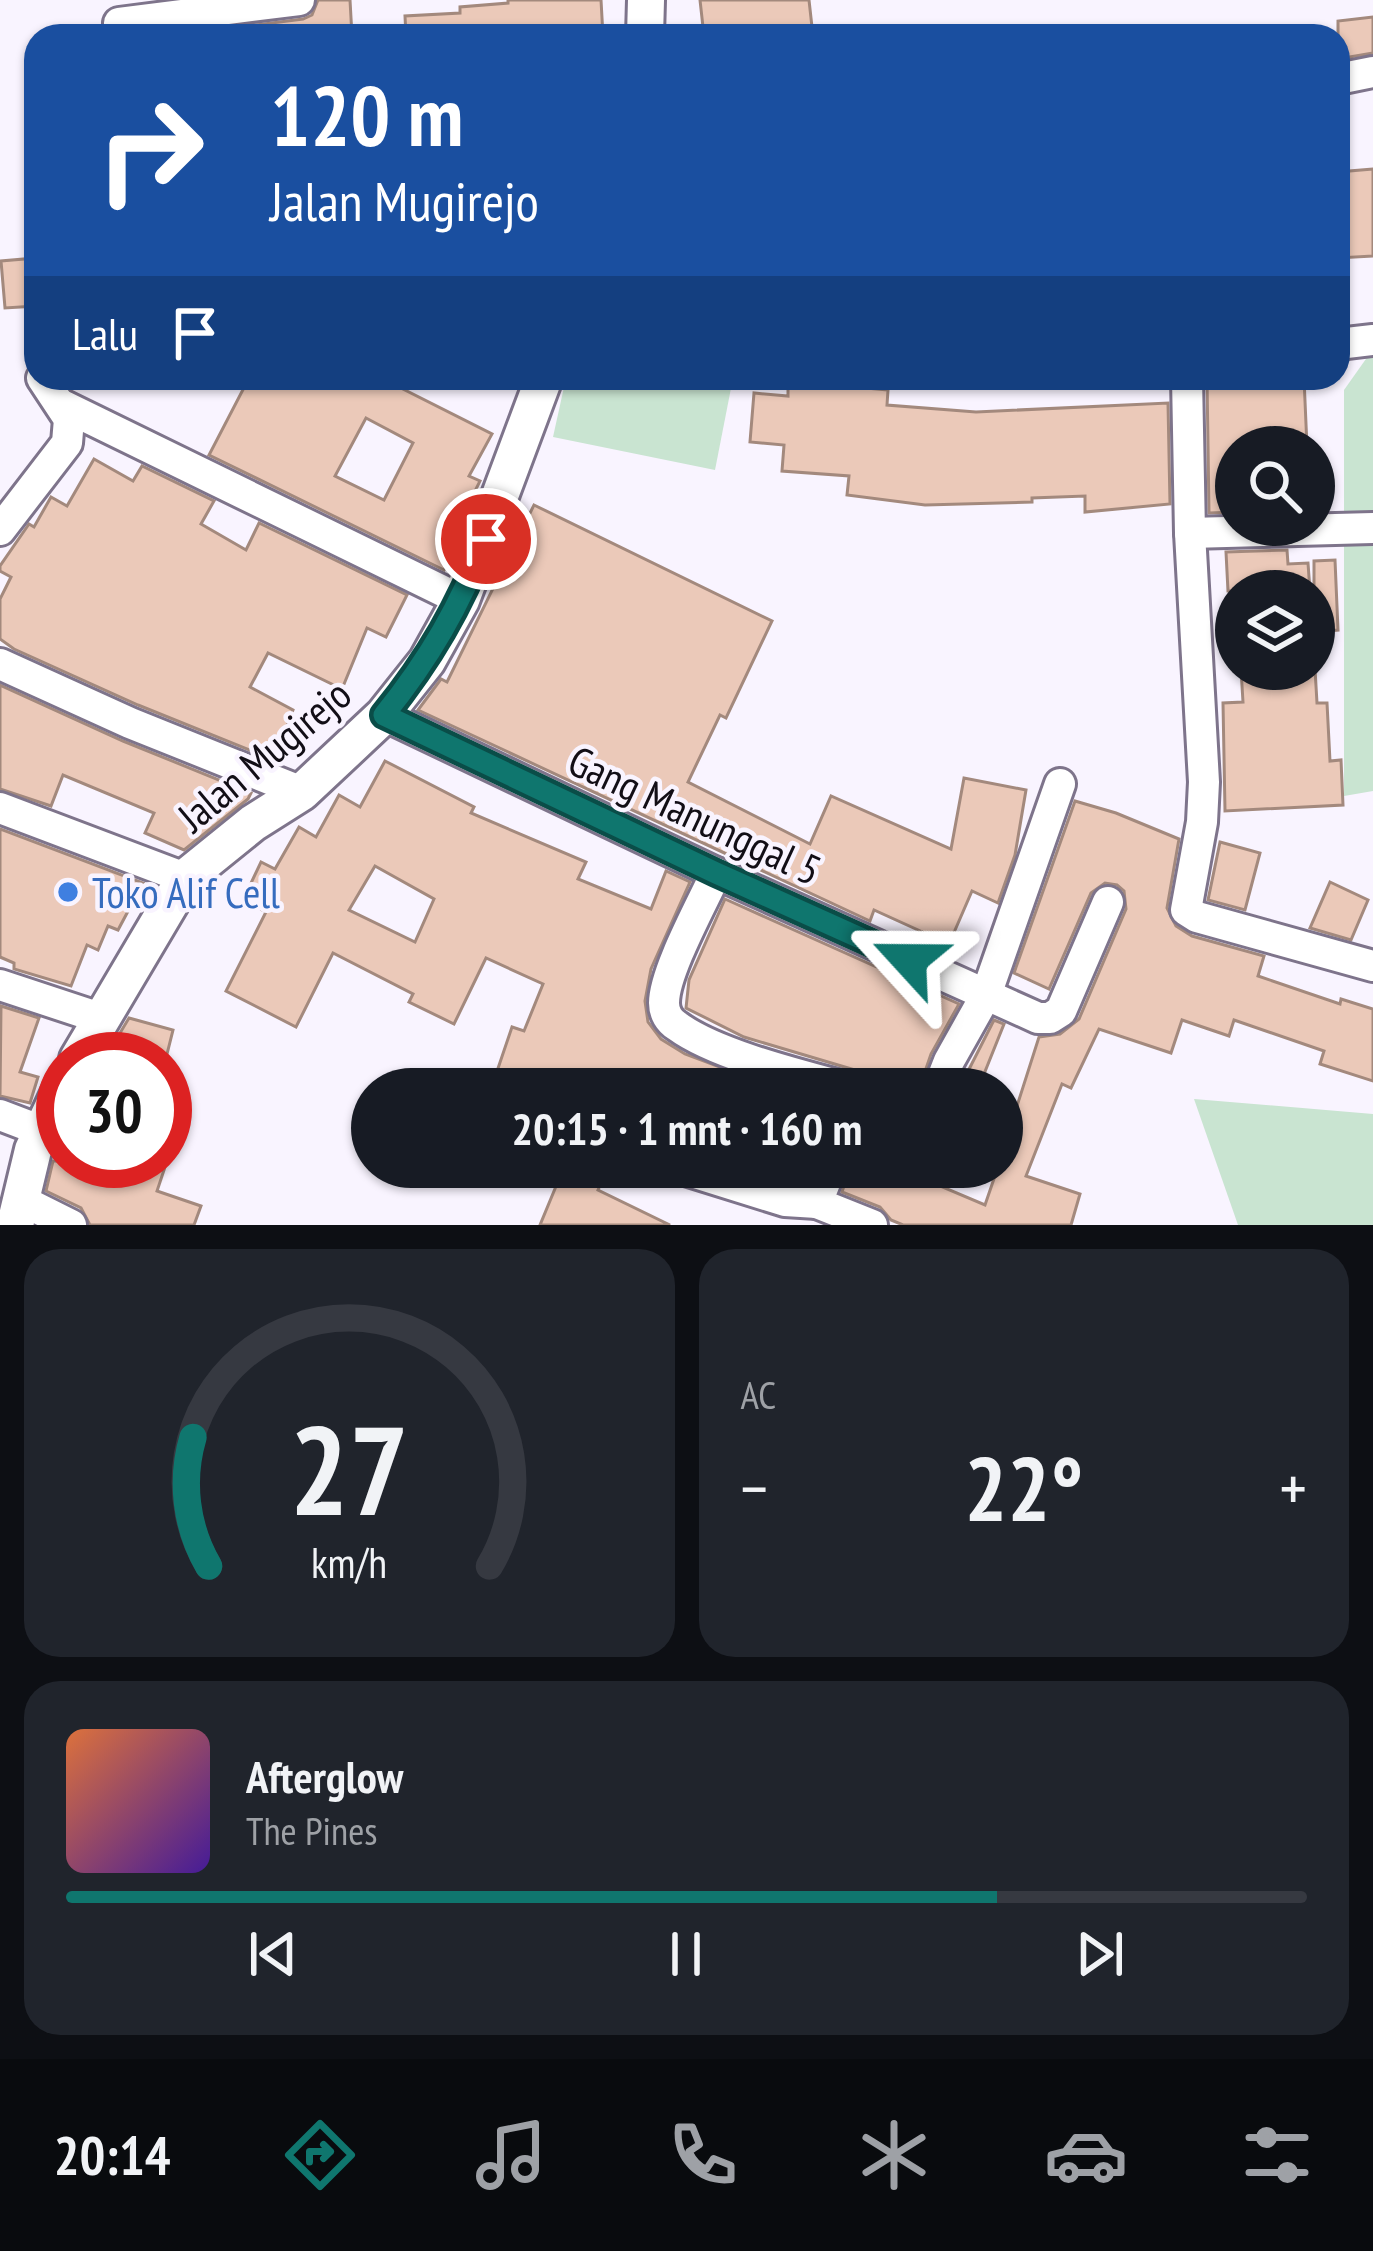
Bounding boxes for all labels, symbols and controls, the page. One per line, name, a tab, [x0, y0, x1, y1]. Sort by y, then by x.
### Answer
text: 120 m	[270, 60, 463, 169]
icon: right	[72, 72, 228, 228]
text: Jalan Mugirejo	[270, 166, 539, 236]
icon: arrive	[162, 300, 228, 366]
text: Lalu	[72, 304, 138, 362]
map controls	[1215, 426, 1335, 690]
button: search	[1215, 426, 1335, 546]
pin	[435, 488, 537, 590]
icon: arrive	[453, 506, 519, 572]
button: layers	[1215, 570, 1335, 690]
street label: Jalan Mugirejo	[165, 667, 362, 845]
street label: Gang Manunggal 5	[560, 733, 830, 897]
place label: Toko Alif Cell	[92, 865, 280, 920]
marker: Toko Alif Cell	[55, 879, 81, 905]
position arrow	[846, 897, 972, 1023]
speed limit sign: 30	[36, 1032, 192, 1188]
text: 20:15 · 1 mnt · 160 m	[512, 1099, 862, 1157]
text: AC	[741, 1369, 776, 1420]
text: 27	[290, 1388, 409, 1549]
text: 22°	[964, 1429, 1083, 1546]
text: −	[741, 1445, 768, 1530]
text: +	[1280, 1445, 1307, 1530]
text: km/h	[311, 1534, 387, 1590]
text: Afterglow	[246, 1747, 403, 1805]
text: The Pines	[246, 1805, 377, 1856]
icon: previous	[240, 1921, 306, 1987]
icon: pause	[653, 1921, 719, 1987]
icon: next	[1067, 1921, 1133, 1987]
icon: directions	[278, 2113, 362, 2197]
icon: music	[469, 2113, 553, 2197]
icon: phone	[661, 2113, 745, 2197]
icon: climate	[852, 2113, 936, 2197]
icon: car	[1044, 2113, 1128, 2197]
icon: filters	[1235, 2113, 1319, 2197]
text: 20:14	[54, 2120, 171, 2190]

